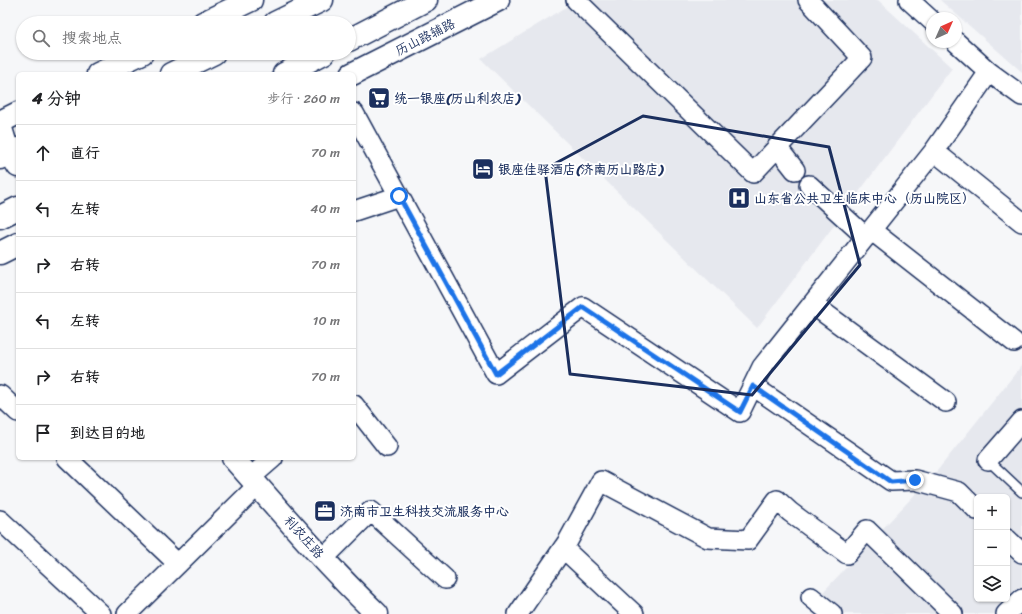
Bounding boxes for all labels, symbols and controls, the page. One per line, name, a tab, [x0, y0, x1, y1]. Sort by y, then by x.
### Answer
street label: 历山路辅路	[391, 12, 459, 62]
north arrow	[926, 12, 962, 48]
search box	[16, 16, 356, 60]
text: 搜索地点	[62, 25, 122, 51]
icon: search	[30, 27, 52, 49]
text: 4 分钟	[32, 83, 81, 113]
supermarket icon: 统一银座(历山利农店)	[366, 85, 392, 111]
text: 步行 · 260 m	[267, 87, 340, 110]
place label: 统一银座(历山利农店)	[394, 87, 522, 110]
text: 直行	[70, 140, 100, 166]
text: 70 m	[311, 141, 340, 164]
icon: ahead	[32, 142, 54, 164]
hotel icon: 银座佳驿酒店(济南历山路店)	[470, 156, 496, 182]
place label: 银座佳驿酒店(济南历山路店)	[498, 158, 665, 181]
hospital icon: 山东省公共卫生临床中心（历山院区）	[726, 185, 752, 211]
route start	[390, 187, 408, 205]
place label: 山东省公共卫生临床中心（历山院区）	[754, 187, 975, 210]
text: 左转	[70, 196, 100, 222]
text: 40 m	[310, 197, 340, 220]
icon: left	[32, 198, 54, 220]
text: 右转	[70, 252, 100, 278]
text: 70 m	[311, 253, 340, 276]
icon: right	[32, 254, 54, 276]
text: 左转	[70, 308, 100, 334]
text: 10 m	[313, 309, 340, 332]
icon: left	[32, 310, 54, 332]
text: 右转	[70, 364, 100, 390]
text: 70 m	[311, 365, 340, 388]
icon: right	[32, 366, 54, 388]
text: 到达目的地	[70, 420, 145, 446]
icon: arrive	[32, 422, 54, 444]
route end	[906, 471, 924, 489]
map controls	[974, 494, 1010, 602]
button: +	[974, 494, 1010, 530]
office icon: 济南市卫生科技交流服务中心	[312, 498, 338, 524]
place label: 济南市卫生科技交流服务中心	[340, 500, 509, 523]
street label: 利农庄路	[278, 510, 330, 564]
button: −	[974, 530, 1010, 566]
button: layers	[974, 566, 1010, 602]

